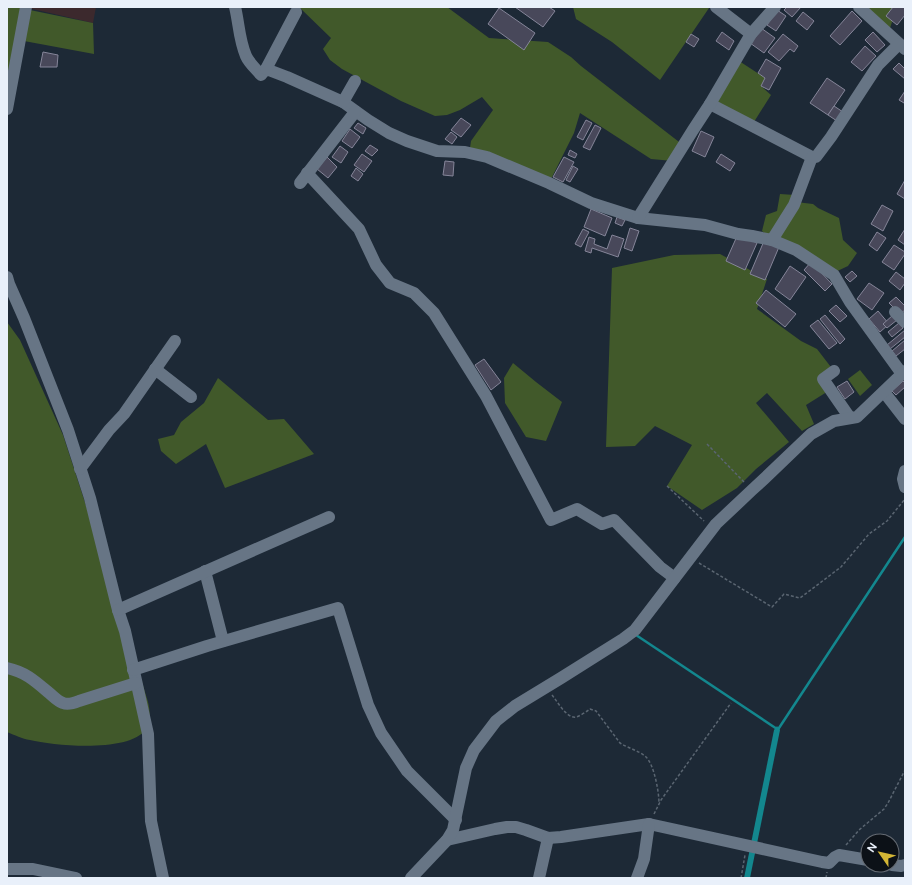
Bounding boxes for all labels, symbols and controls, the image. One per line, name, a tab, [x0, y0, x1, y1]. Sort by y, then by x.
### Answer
north arrow	[860, 833, 900, 873]
text: N	[864, 841, 880, 855]

